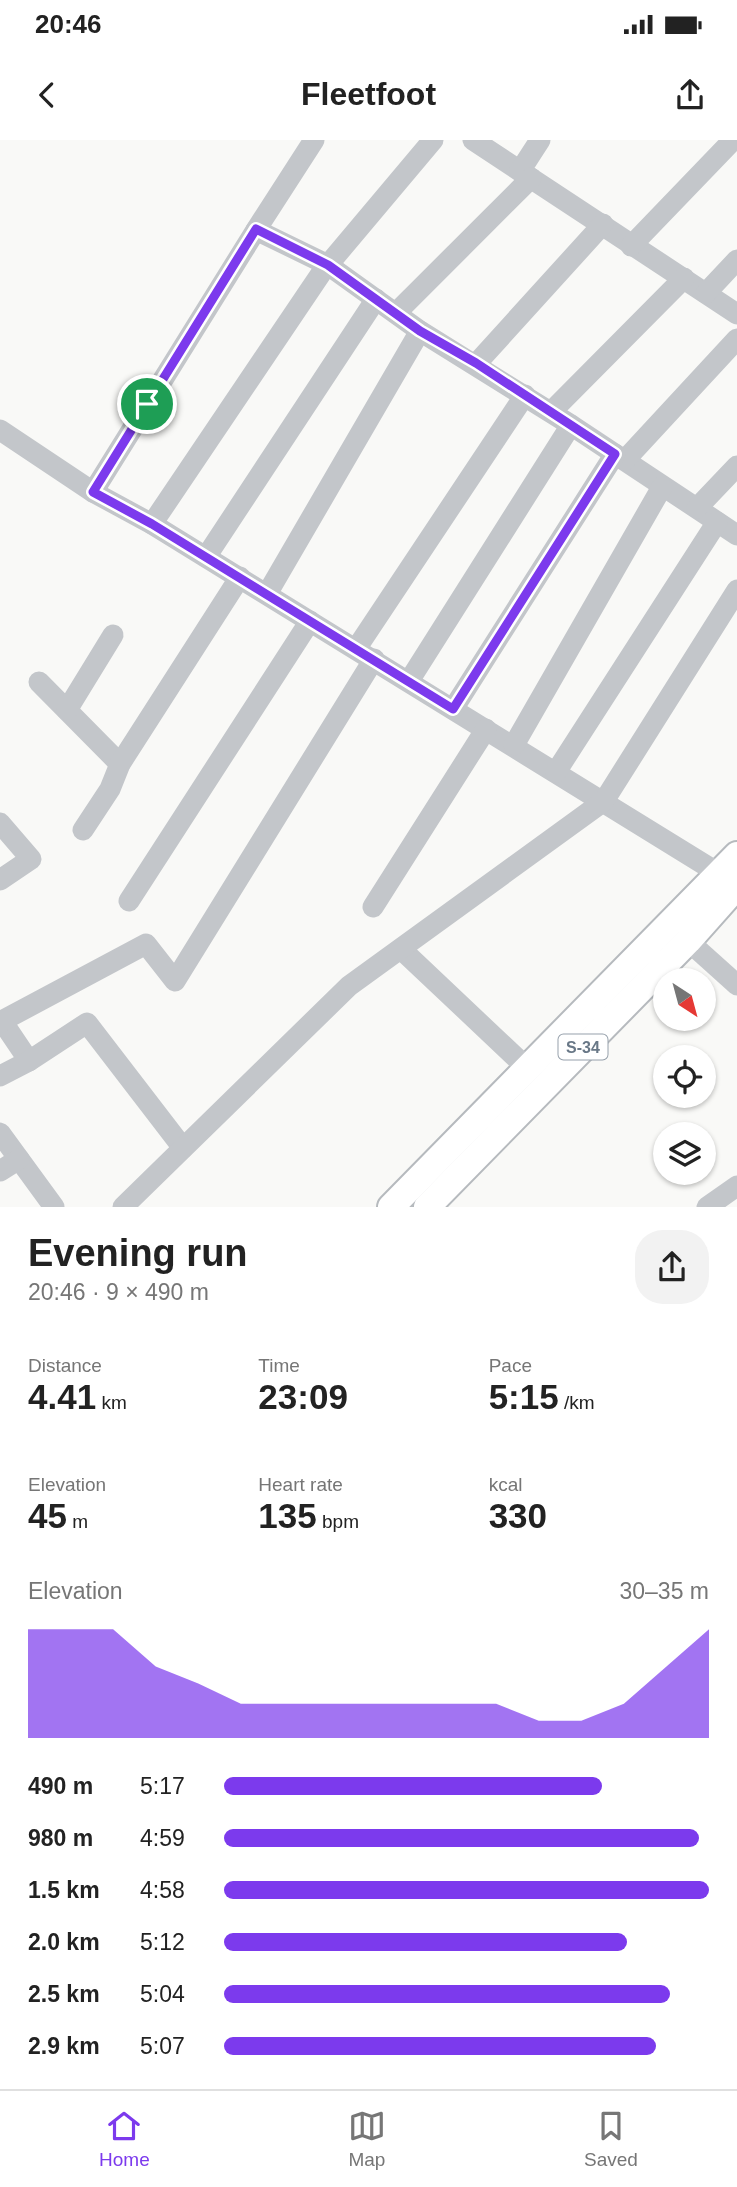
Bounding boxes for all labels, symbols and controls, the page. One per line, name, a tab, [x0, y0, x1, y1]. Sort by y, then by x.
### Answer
text: 20:46	[35, 9, 102, 39]
icon: back	[28, 76, 66, 114]
text: Fleetfoot	[301, 76, 436, 112]
icon: share	[671, 76, 709, 114]
pin	[117, 374, 177, 434]
icon: arrive	[128, 385, 166, 423]
north arrow	[653, 968, 716, 1031]
map controls	[653, 968, 716, 1185]
road number: S-34	[558, 1034, 608, 1060]
button: locate	[653, 1045, 716, 1108]
button: layers	[653, 1122, 716, 1185]
button: share	[635, 1230, 709, 1304]
text: Evening run	[28, 1232, 248, 1274]
text: 20:46 · 9 × 490 m	[28, 1279, 209, 1305]
text: Distance	[28, 1355, 102, 1376]
text: Time	[258, 1355, 300, 1376]
text: Pace	[489, 1355, 532, 1376]
text: 4.41	[28, 1377, 96, 1416]
text: 23:09	[258, 1377, 348, 1416]
text: 5:15	[489, 1377, 559, 1416]
text: km	[96, 1392, 127, 1413]
text: /km	[559, 1392, 595, 1413]
text: Elevation	[28, 1474, 106, 1495]
text: Heart rate	[258, 1474, 343, 1495]
text: kcal	[489, 1474, 522, 1495]
text: 45	[28, 1496, 67, 1535]
text: 135	[258, 1496, 317, 1535]
text: 330	[489, 1496, 547, 1535]
text: m	[67, 1511, 88, 1532]
text: bpm	[317, 1511, 359, 1532]
text: Elevation	[28, 1578, 123, 1604]
text: 30–35 m	[619, 1578, 709, 1604]
text: 490 m	[28, 1773, 93, 1799]
text: 5:17	[140, 1773, 185, 1799]
text: 980 m	[28, 1825, 93, 1851]
text: 4:59	[140, 1825, 185, 1851]
text: 1.5 km	[28, 1877, 100, 1903]
text: 4:58	[140, 1877, 185, 1903]
text: 2.0 km	[28, 1929, 100, 1955]
text: 5:12	[140, 1929, 185, 1955]
text: 2.5 km	[28, 1981, 100, 2007]
text: 5:04	[140, 1981, 185, 2007]
text: 2.9 km	[28, 2033, 100, 2059]
text: 5:07	[140, 2033, 185, 2059]
tab: Home	[99, 2107, 150, 2171]
tab: Map	[348, 2107, 386, 2171]
tab: Saved	[584, 2107, 638, 2171]

